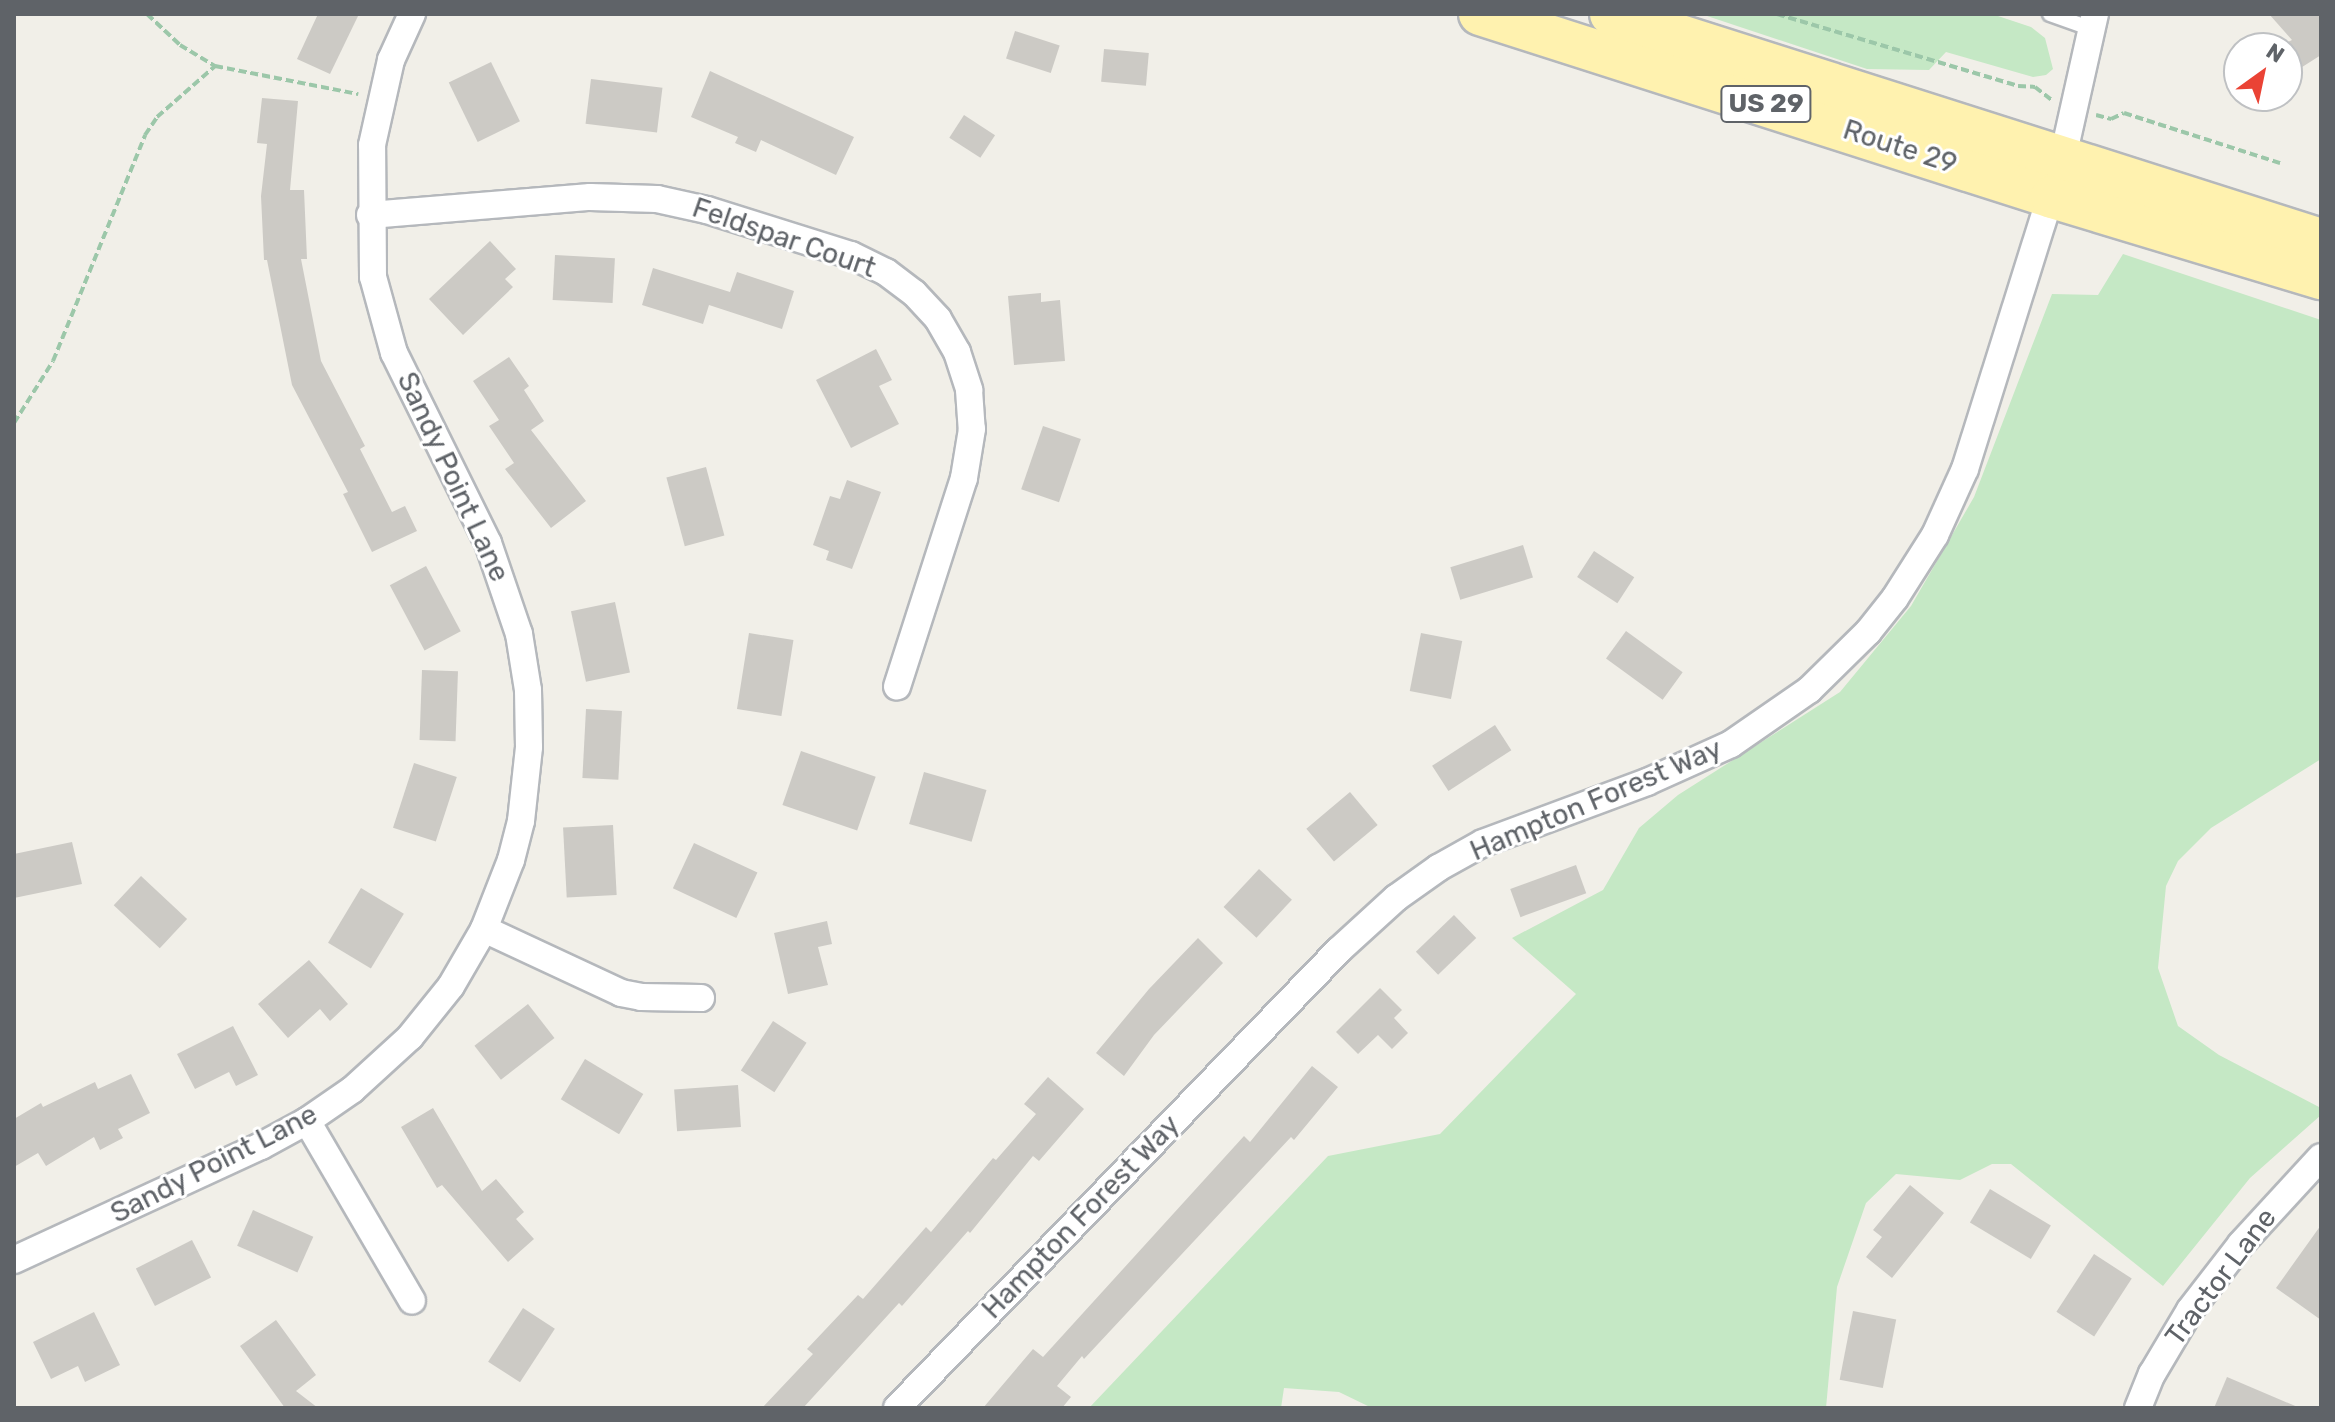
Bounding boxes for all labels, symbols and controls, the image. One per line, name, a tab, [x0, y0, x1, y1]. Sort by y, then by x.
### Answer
north arrow	[2223, 32, 2303, 112]
text: N	[2261, 37, 2289, 69]
road number: US 29	[1720, 82, 1812, 126]
street label: Route 29	[1839, 113, 1961, 181]
street label: Feldspar Court	[688, 191, 880, 285]
street label: Sandy Point Lane	[390, 367, 516, 587]
street label: Hampton Forest Way	[1465, 732, 1727, 868]
street label: Sandy Point Lane	[105, 1097, 323, 1231]
street label: Hampton Forest Way	[975, 1108, 1187, 1326]
street label: Tractor Lane	[2158, 1202, 2284, 1352]

